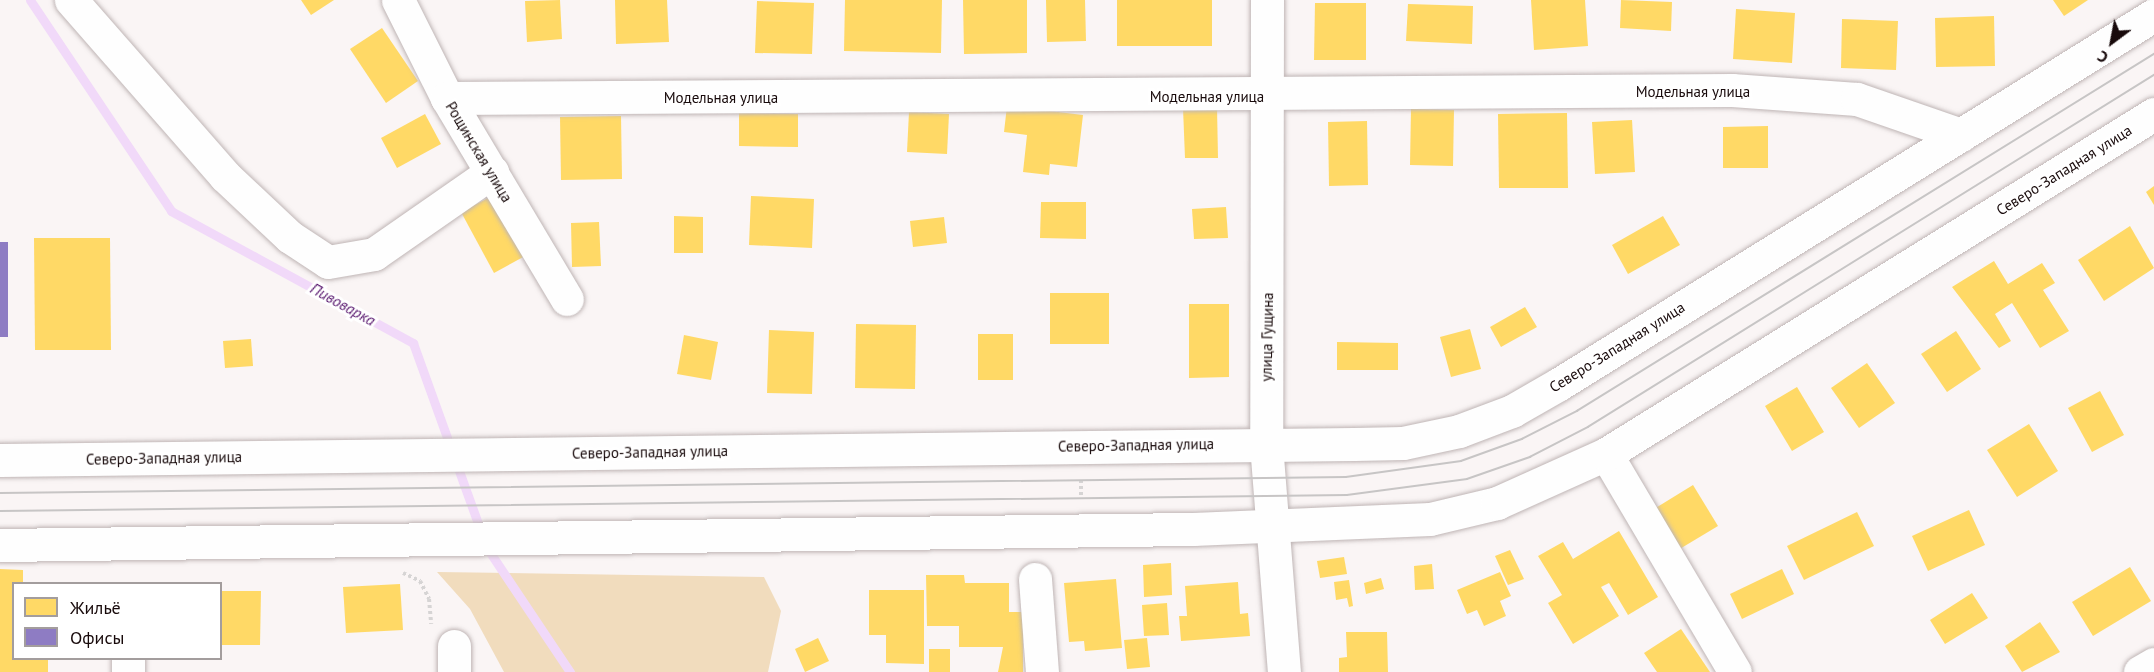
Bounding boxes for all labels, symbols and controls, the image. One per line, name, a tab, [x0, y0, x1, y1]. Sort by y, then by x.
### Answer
north arrow	[2082, 12, 2142, 72]
text: С	[2093, 46, 2112, 68]
street label: Модельная улица	[1636, 83, 1750, 101]
street label: Модельная улица	[1150, 88, 1264, 106]
street label: Модельная улица	[664, 89, 778, 107]
street label: Рощинская улица	[442, 98, 516, 206]
street label: Северо-Западная улица	[1993, 121, 2135, 219]
water label: Пивоварка	[307, 278, 379, 330]
street label: улица Гущина	[1257, 292, 1277, 382]
street label: Северо-Западная улица	[1546, 298, 1688, 396]
street label: Северо-Западная улица	[1058, 435, 1214, 455]
street label: Северо-Западная улица	[572, 442, 728, 462]
street label: Северо-Западная улица	[86, 448, 242, 468]
legend	[12, 582, 222, 660]
text: Жильё	[70, 596, 121, 619]
text: Офисы	[70, 626, 124, 649]

